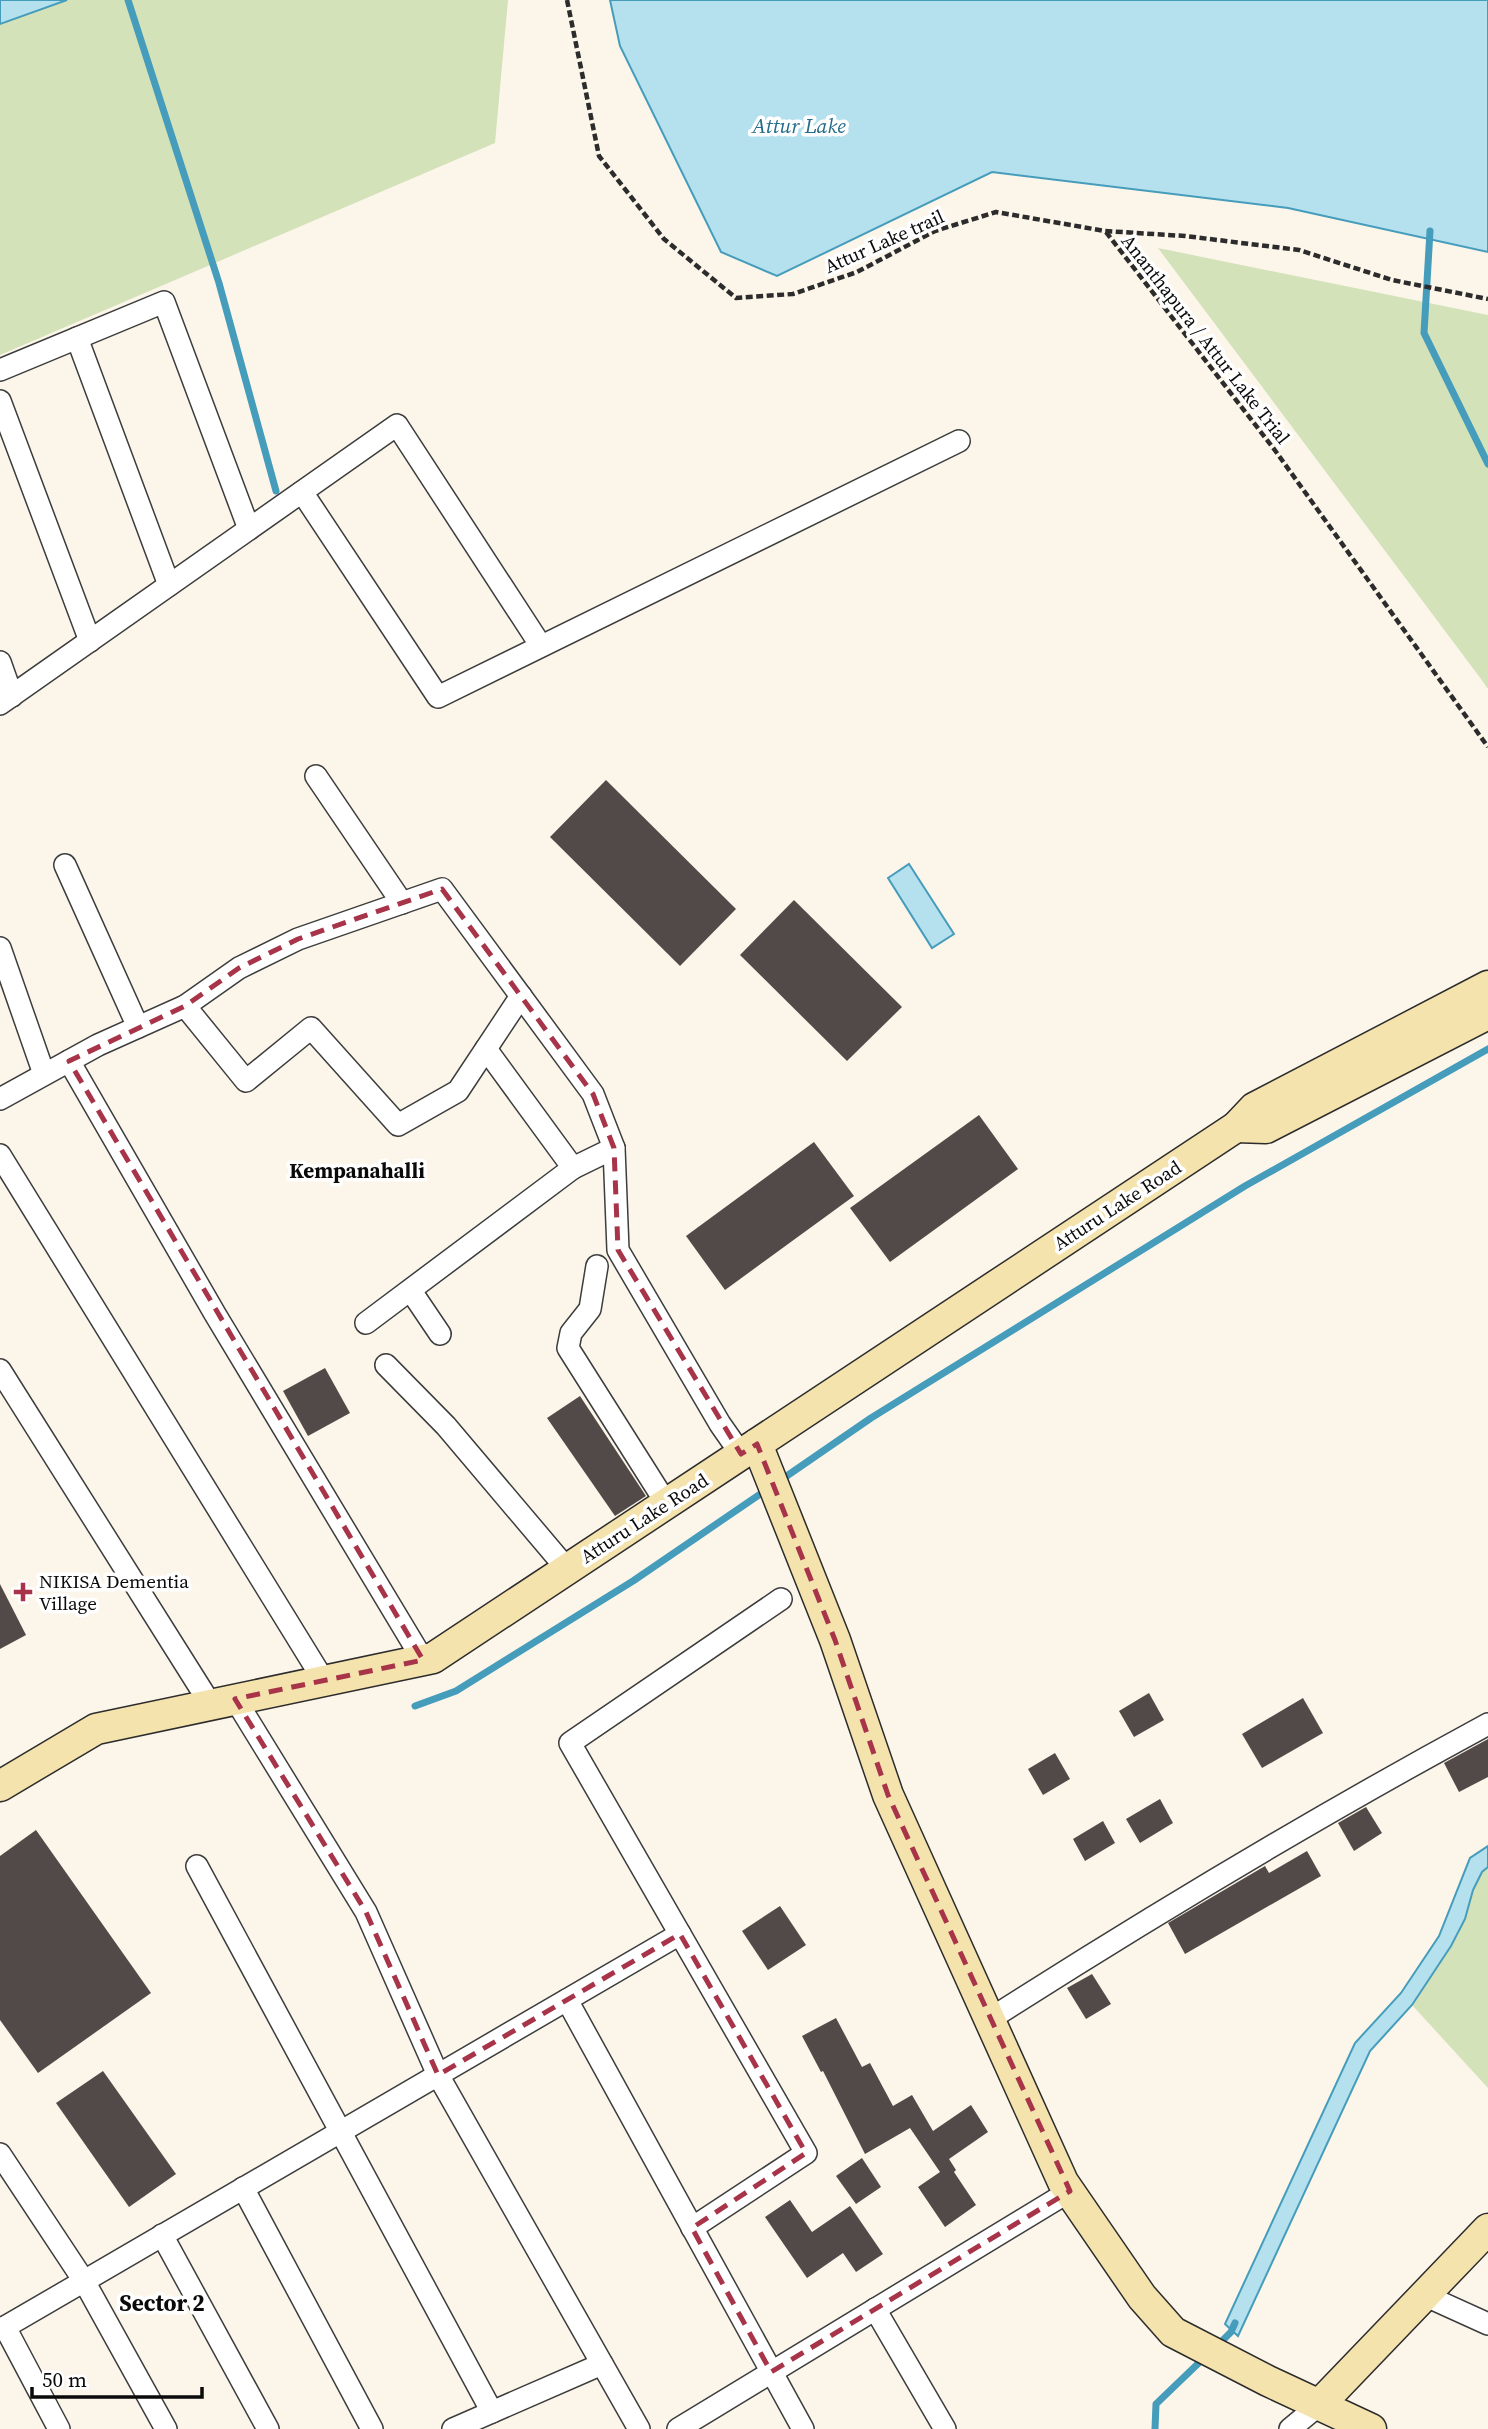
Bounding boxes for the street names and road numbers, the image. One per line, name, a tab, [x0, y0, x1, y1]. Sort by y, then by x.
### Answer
street label: Attur Lake trail	[820, 203, 948, 279]
street label: Ananthapura / Attur Lake Trial	[1116, 229, 1296, 450]
street label: Atturu Lake Road	[1048, 1154, 1186, 1256]
street label: Atturu Lake Road	[575, 1467, 713, 1569]

